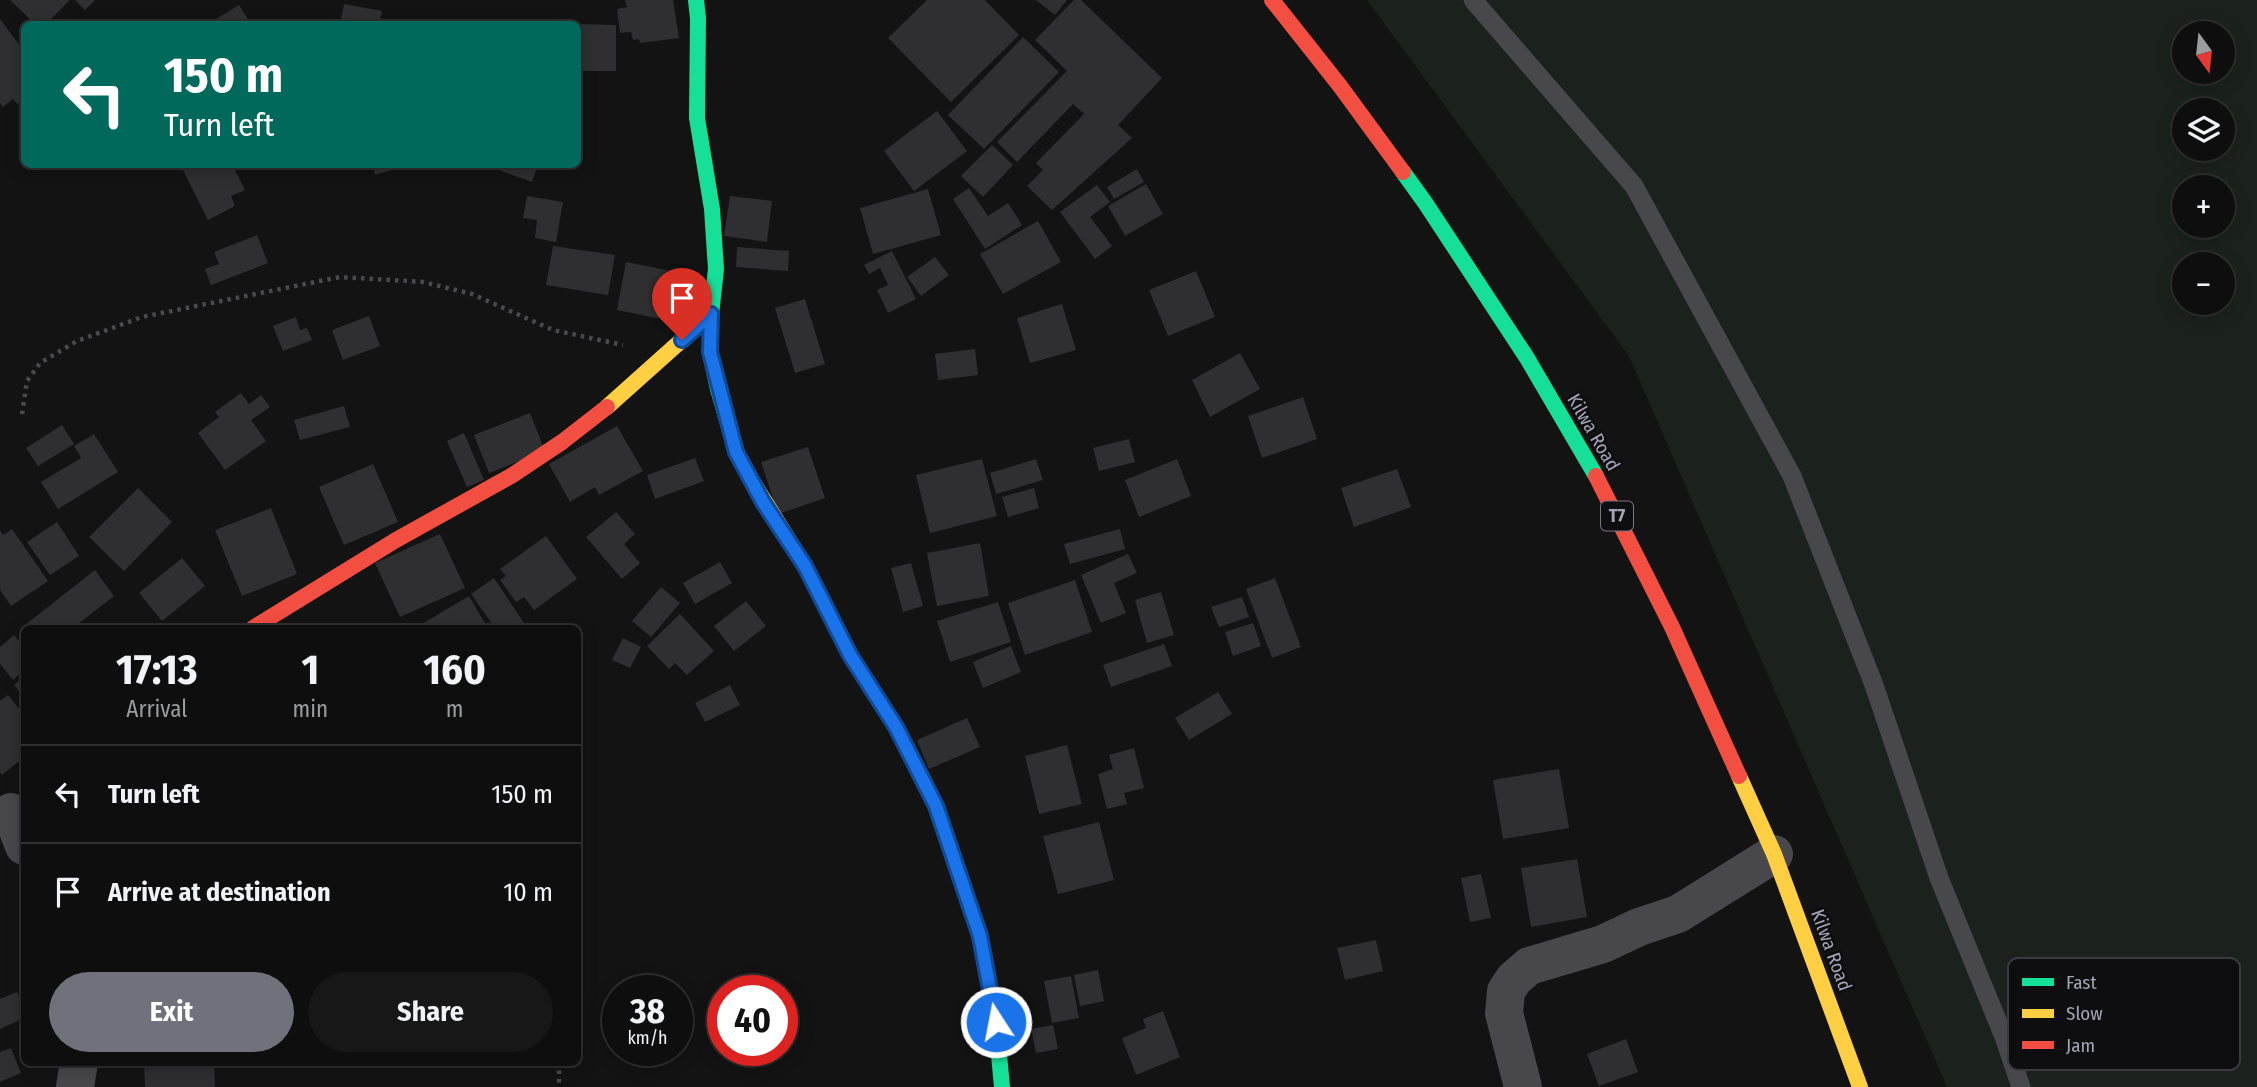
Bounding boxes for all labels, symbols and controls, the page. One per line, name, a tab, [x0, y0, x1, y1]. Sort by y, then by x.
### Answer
north arrow	[2172, 21, 2235, 84]
map controls	[2172, 21, 2235, 315]
text: 150 m	[164, 46, 283, 105]
icon: left	[49, 49, 140, 140]
button: layers	[2172, 98, 2235, 161]
text: Turn left	[164, 106, 274, 144]
button: +	[2172, 175, 2235, 238]
button: −	[2172, 252, 2235, 315]
pin	[652, 268, 712, 340]
icon: arrive	[663, 279, 701, 317]
street label: Kilwa Road	[1562, 390, 1625, 475]
road number: T7	[1601, 502, 1633, 530]
text: 17:13	[116, 645, 198, 695]
text: 1	[301, 645, 319, 695]
text: 160	[423, 645, 486, 695]
text: Arrival	[126, 695, 187, 723]
text: min	[293, 695, 328, 723]
text: m	[446, 695, 463, 723]
icon: left	[49, 775, 87, 813]
text: Turn left	[108, 779, 200, 810]
text: 150 m	[491, 779, 553, 810]
icon: arrive	[49, 873, 87, 911]
text: Arrive at destination	[108, 877, 331, 908]
text: 10 m	[503, 877, 553, 908]
street label: Kilwa Road	[1806, 906, 1857, 994]
legend	[2008, 958, 2240, 1070]
text: Fast	[2066, 971, 2097, 994]
button: Exit	[49, 972, 294, 1052]
button: Share	[308, 972, 553, 1052]
speed limit sign: 40	[707, 975, 798, 1066]
position arrow	[959, 985, 1033, 1059]
text: 38	[630, 990, 665, 1032]
text: Slow	[2066, 1002, 2103, 1025]
text: km/h	[627, 1027, 668, 1049]
text: Jam	[2066, 1034, 2095, 1057]

